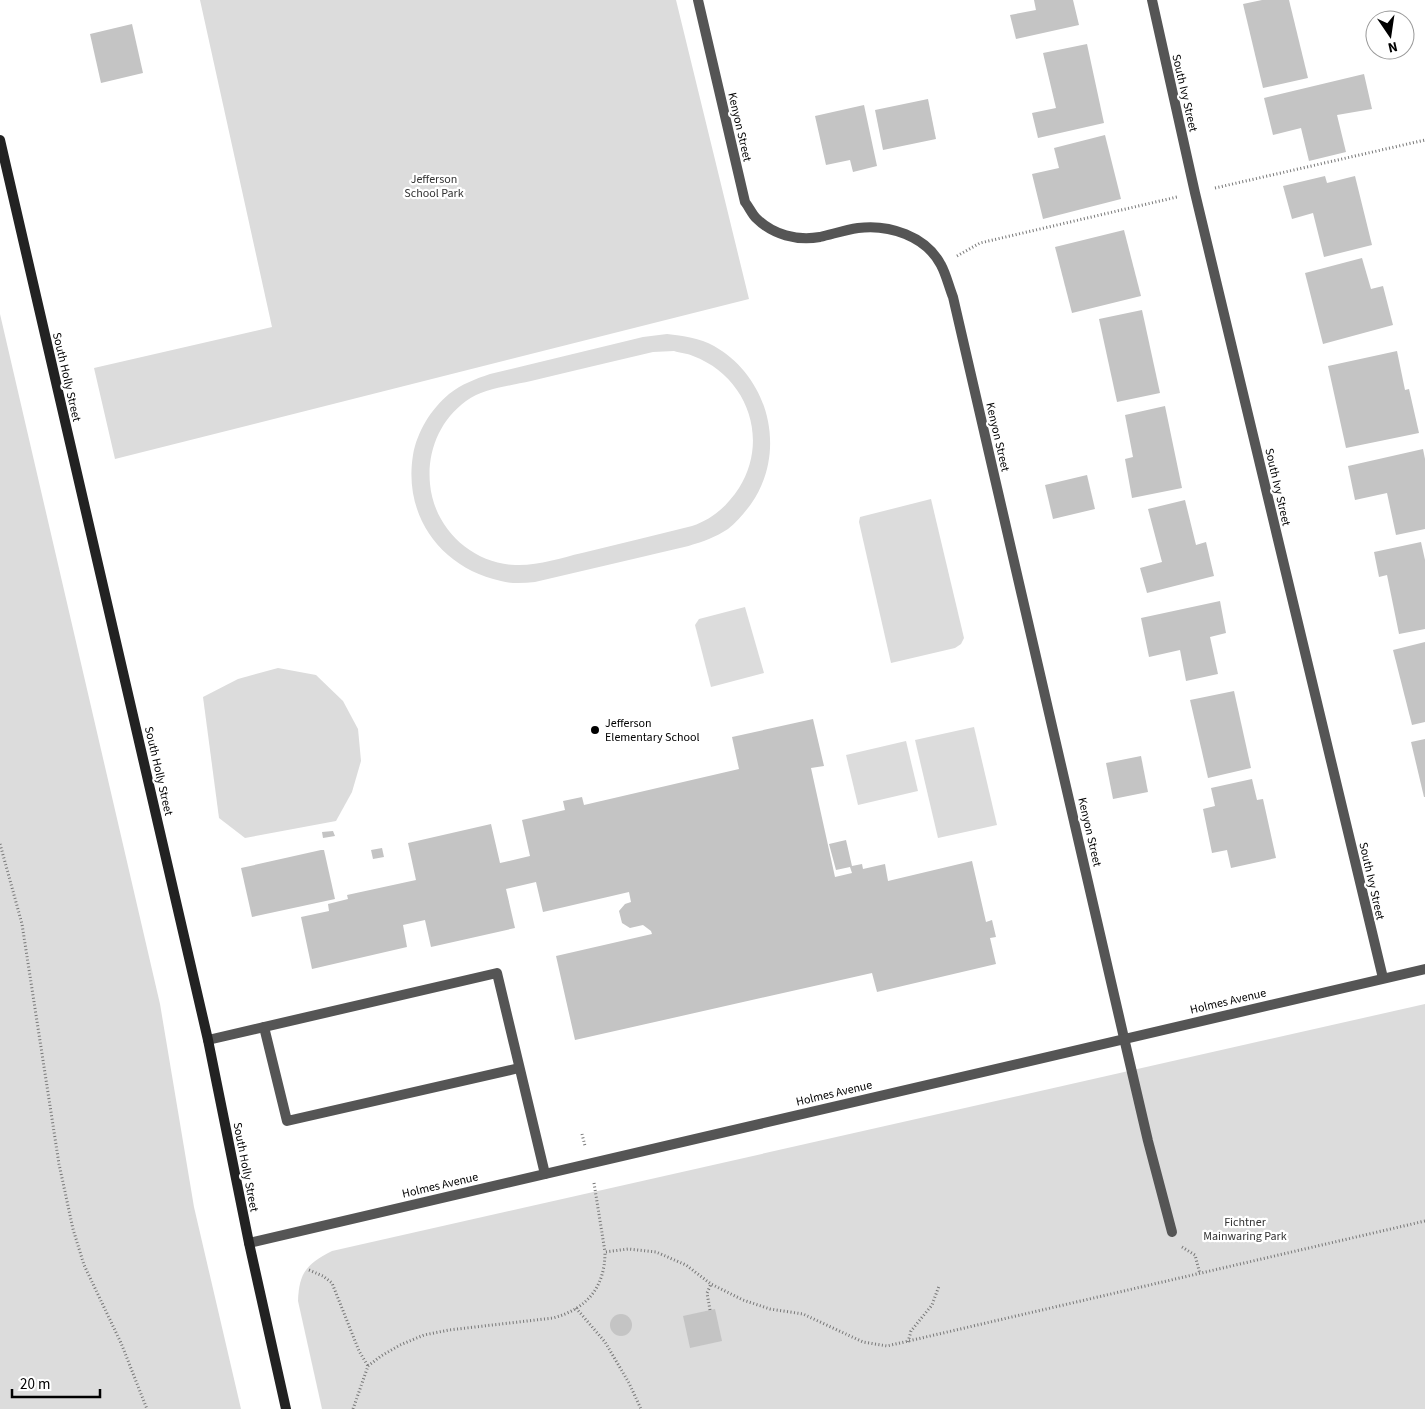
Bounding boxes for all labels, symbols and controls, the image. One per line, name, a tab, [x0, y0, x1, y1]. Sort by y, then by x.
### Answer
north arrow	[1365, 10, 1415, 60]
text: N	[1386, 36, 1399, 57]
street label: South Ivy Street	[1167, 53, 1202, 134]
street label: Kenyon Street	[723, 91, 756, 163]
park label: Jefferson School Park	[404, 171, 464, 202]
street label: South Holly Street	[48, 331, 85, 423]
street label: Kenyon Street	[981, 401, 1014, 473]
street label: South Ivy Street	[1260, 447, 1295, 528]
place label: Jefferson Elementary School	[605, 715, 700, 746]
marker: Jefferson Elementary School	[589, 724, 601, 736]
street label: South Holly Street	[140, 725, 177, 817]
street label: Kenyon Street	[1073, 796, 1106, 868]
street label: South Ivy Street	[1354, 841, 1389, 922]
street label: Holmes Avenue	[1188, 984, 1268, 1019]
street label: Holmes Avenue	[794, 1076, 874, 1111]
street label: South Holly Street	[228, 1121, 263, 1213]
street label: Holmes Avenue	[400, 1168, 480, 1203]
park label: Fichtner Mainwaring Park	[1203, 1214, 1287, 1245]
scale bar	[12, 1366, 100, 1398]
text: 20 m	[20, 1374, 50, 1395]

